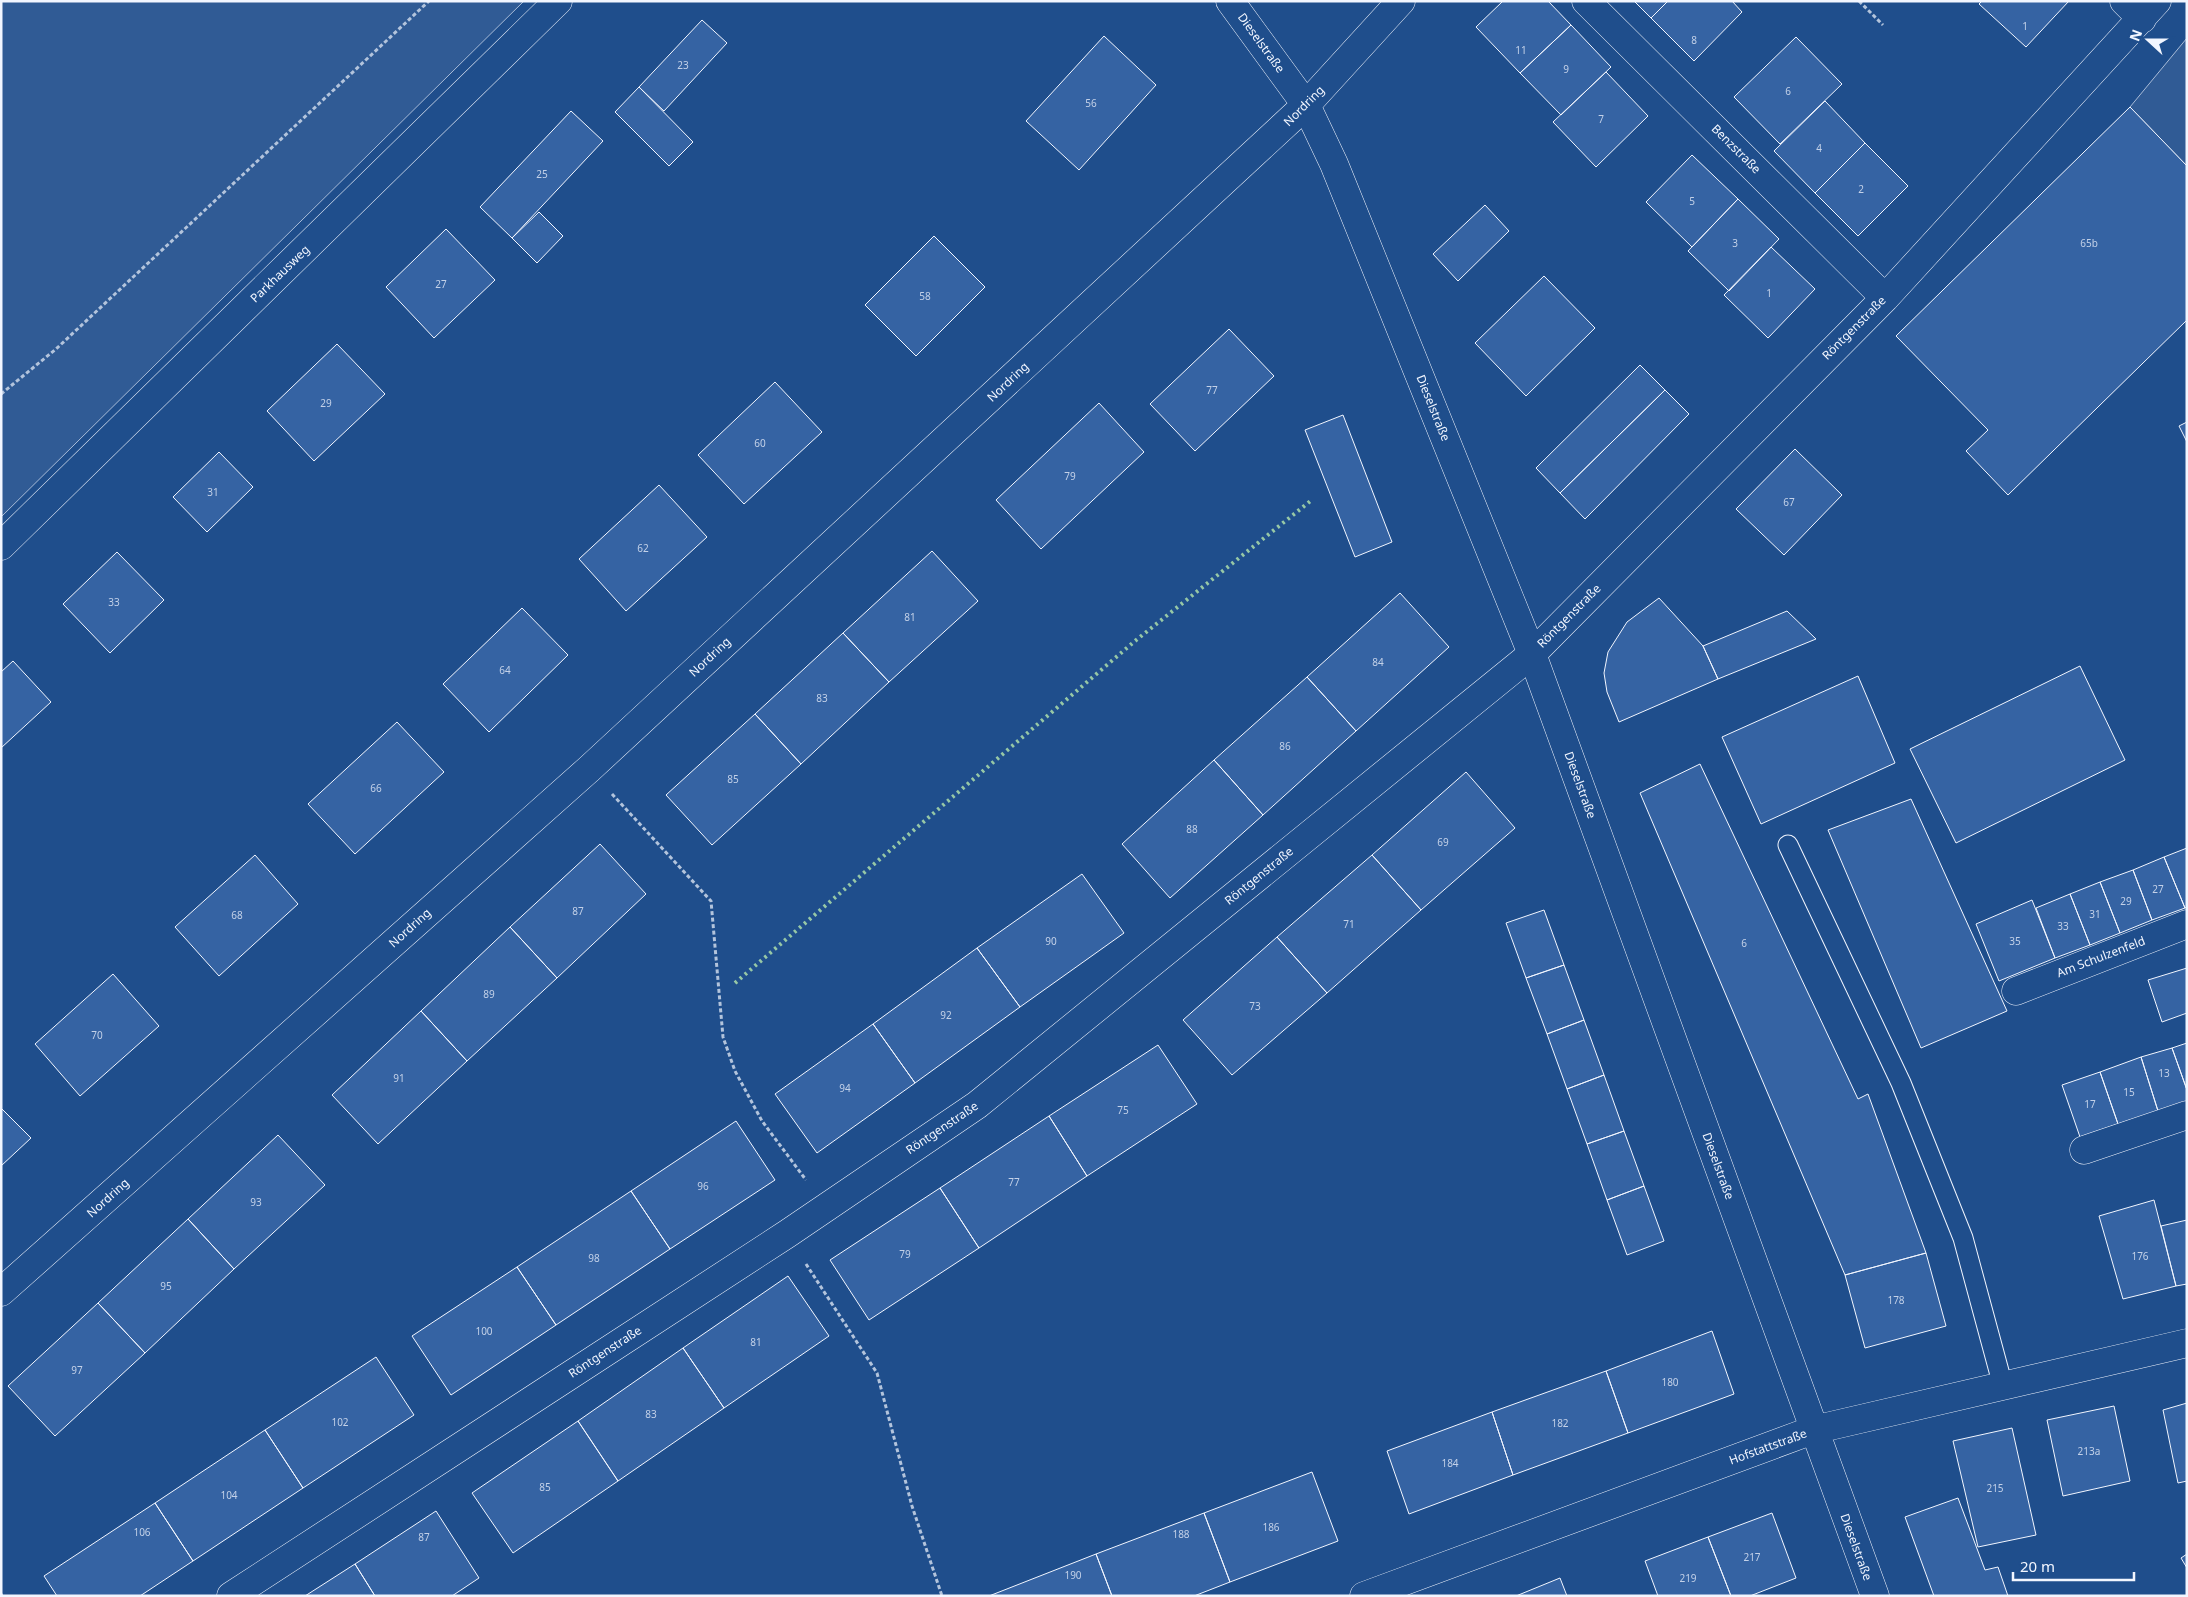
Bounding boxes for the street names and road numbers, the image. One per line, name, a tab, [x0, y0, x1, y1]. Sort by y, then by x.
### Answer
street label: Dieselstraße	[1234, 9, 1289, 76]
street label: Nordring	[1279, 81, 1328, 130]
street label: Benzstraße	[1708, 120, 1765, 177]
street label: Parkhausweg	[246, 241, 313, 306]
street label: Röntgenstraße	[1818, 292, 1889, 363]
street label: Nordring	[983, 358, 1032, 405]
street label: Dieselstraße	[1412, 372, 1455, 444]
street label: Röntgenstraße	[1533, 580, 1604, 651]
street label: Nordring	[685, 633, 734, 680]
street label: Dieselstraße	[1560, 749, 1601, 821]
street label: Röntgenstraße	[1221, 842, 1297, 909]
street label: Nordring	[385, 904, 434, 951]
street label: Am Schulzenfeld	[2054, 932, 2148, 981]
street label: Röntgenstraße	[902, 1097, 981, 1158]
street label: Dieselstraße	[1698, 1130, 1739, 1202]
street label: Nordring	[83, 1174, 132, 1221]
street label: Röntgenstraße	[565, 1321, 645, 1382]
street label: Hofstattstraße	[1727, 1425, 1809, 1468]
street label: Dieselstraße	[1836, 1511, 1877, 1583]

